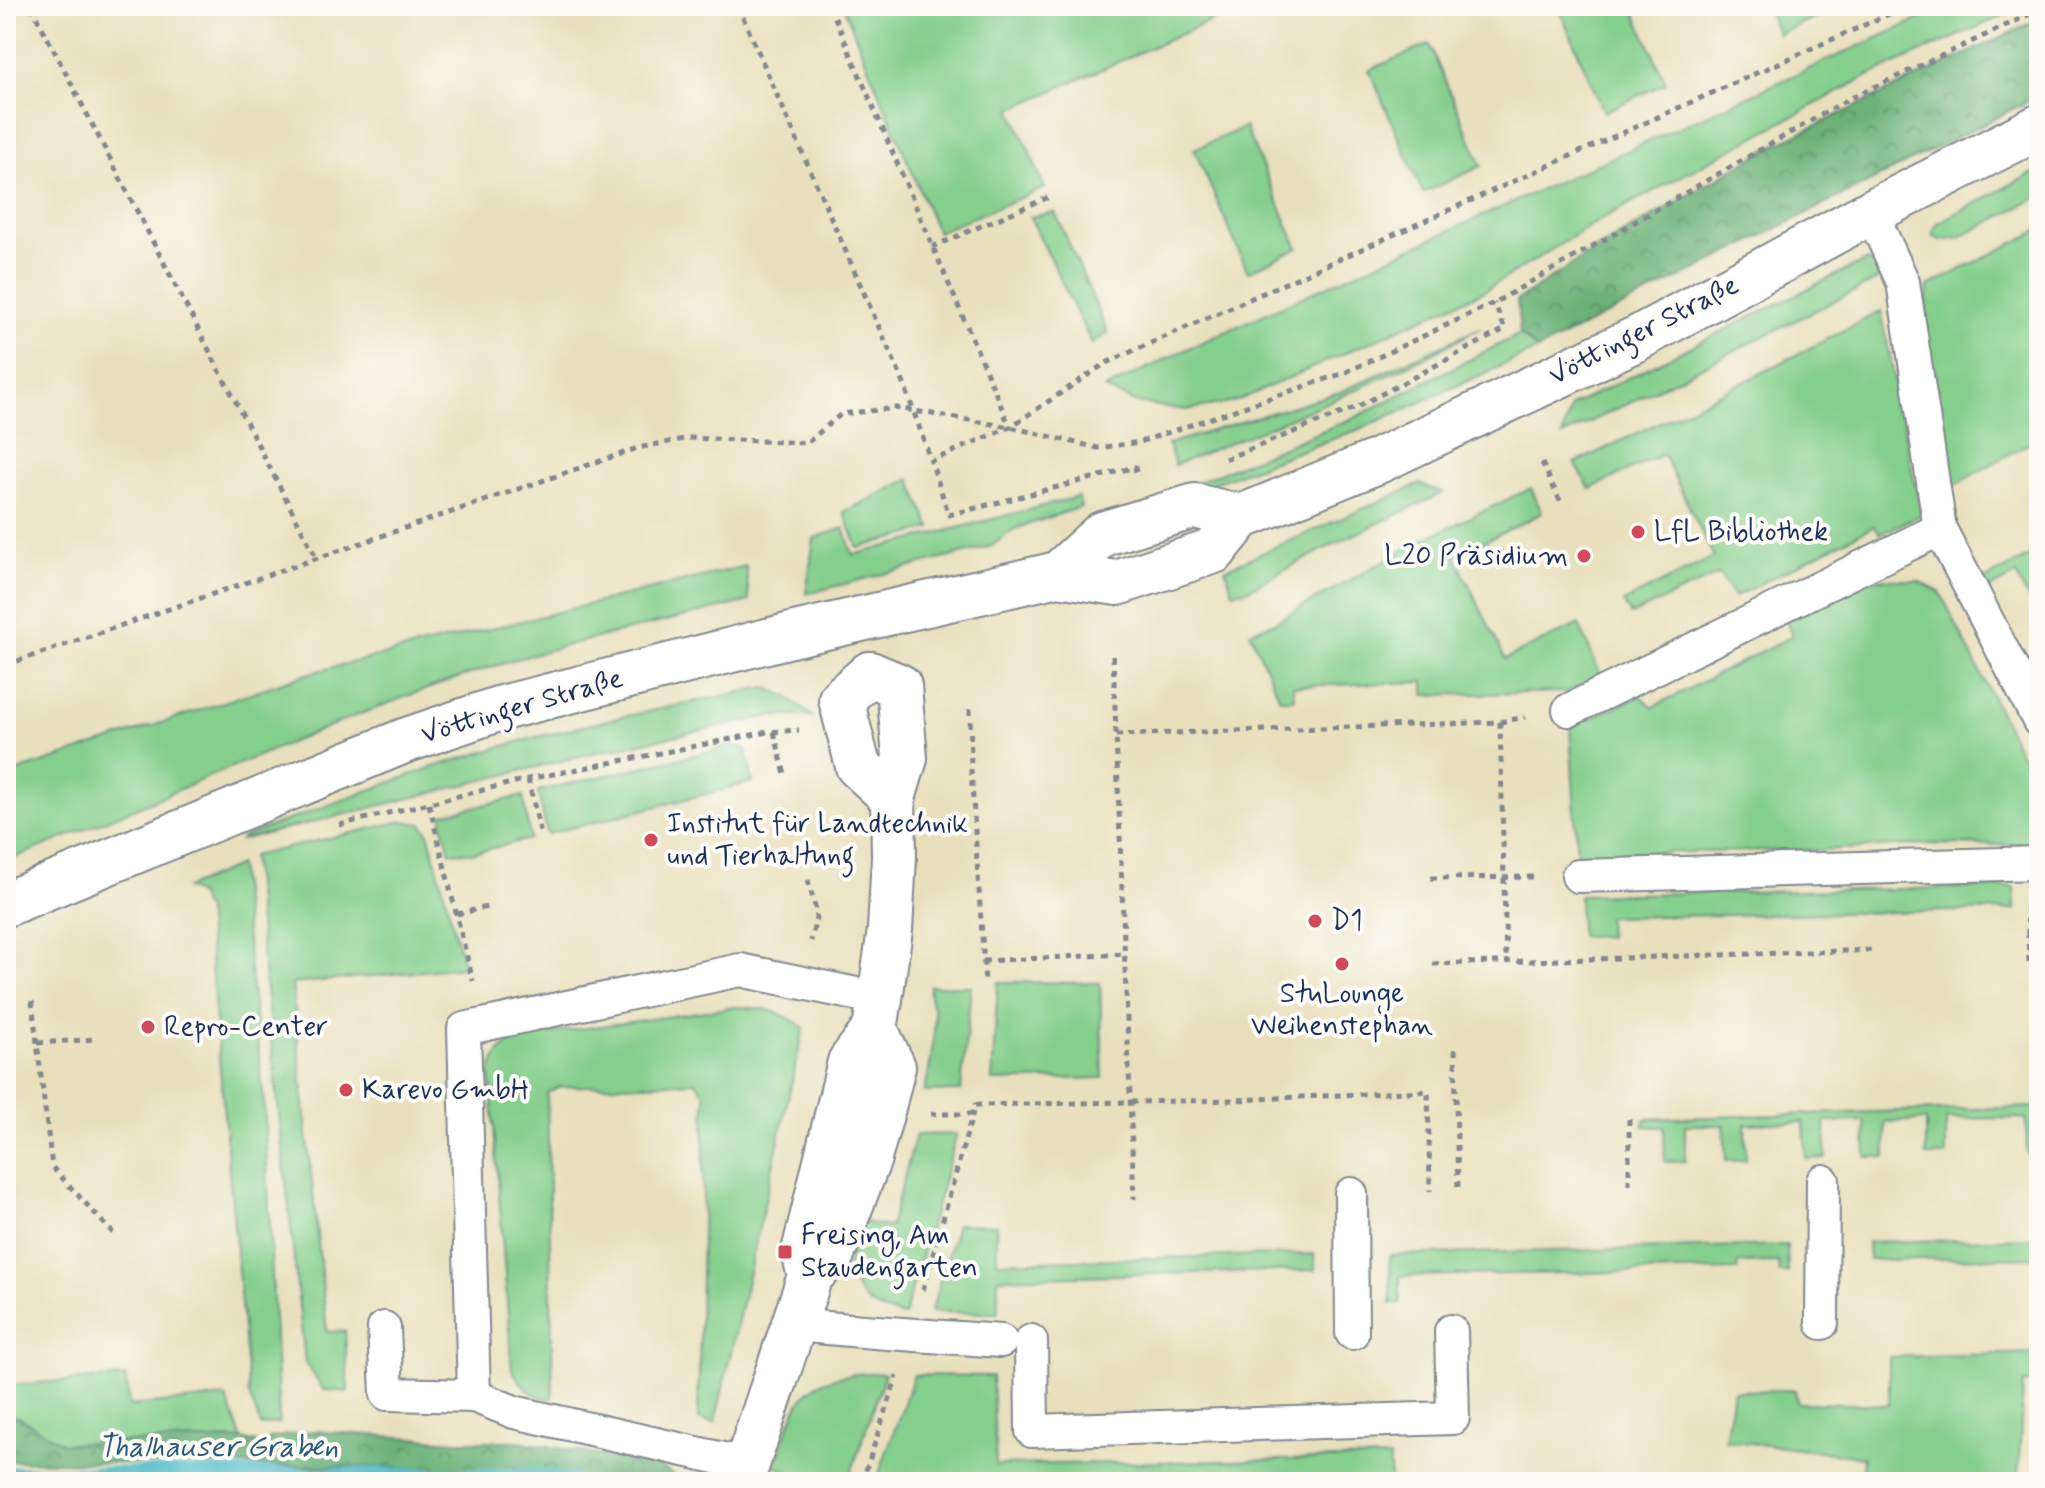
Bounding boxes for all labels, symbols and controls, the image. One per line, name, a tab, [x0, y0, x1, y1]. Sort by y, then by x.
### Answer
street label: Vöttinger Straße	[1543, 267, 1747, 397]
place label: LfL Bibliothek	[1654, 514, 1828, 551]
marker: LfL Bibliothek	[1629, 523, 1647, 541]
place label: L20 Präsidium	[1385, 538, 1568, 575]
marker: L20 Präsidium	[1575, 547, 1593, 565]
street label: Vöttinger Straße	[417, 661, 628, 756]
place label: Institut für Landtechnik und Tierhaltung	[667, 806, 968, 878]
marker: Institut für Landtechnik und Tierhaltung	[642, 831, 660, 849]
place label: D1	[1331, 903, 1363, 940]
marker: D1	[1306, 912, 1324, 930]
marker: StuLounge Weihenstephan	[1333, 955, 1351, 973]
place label: StuLounge Weihenstephan	[1251, 976, 1433, 1045]
place label: Repro-Center	[164, 1009, 328, 1046]
marker: Repro-Center	[139, 1018, 157, 1036]
place label: Karevo GmbH	[362, 1072, 529, 1109]
marker: Karevo GmbH	[337, 1081, 355, 1099]
place label: Freising, Am Staudengarten	[801, 1218, 978, 1290]
marker: Freising, Am Staudengarten	[776, 1243, 794, 1261]
water label: Thalhauser Graben	[98, 1428, 338, 1467]

